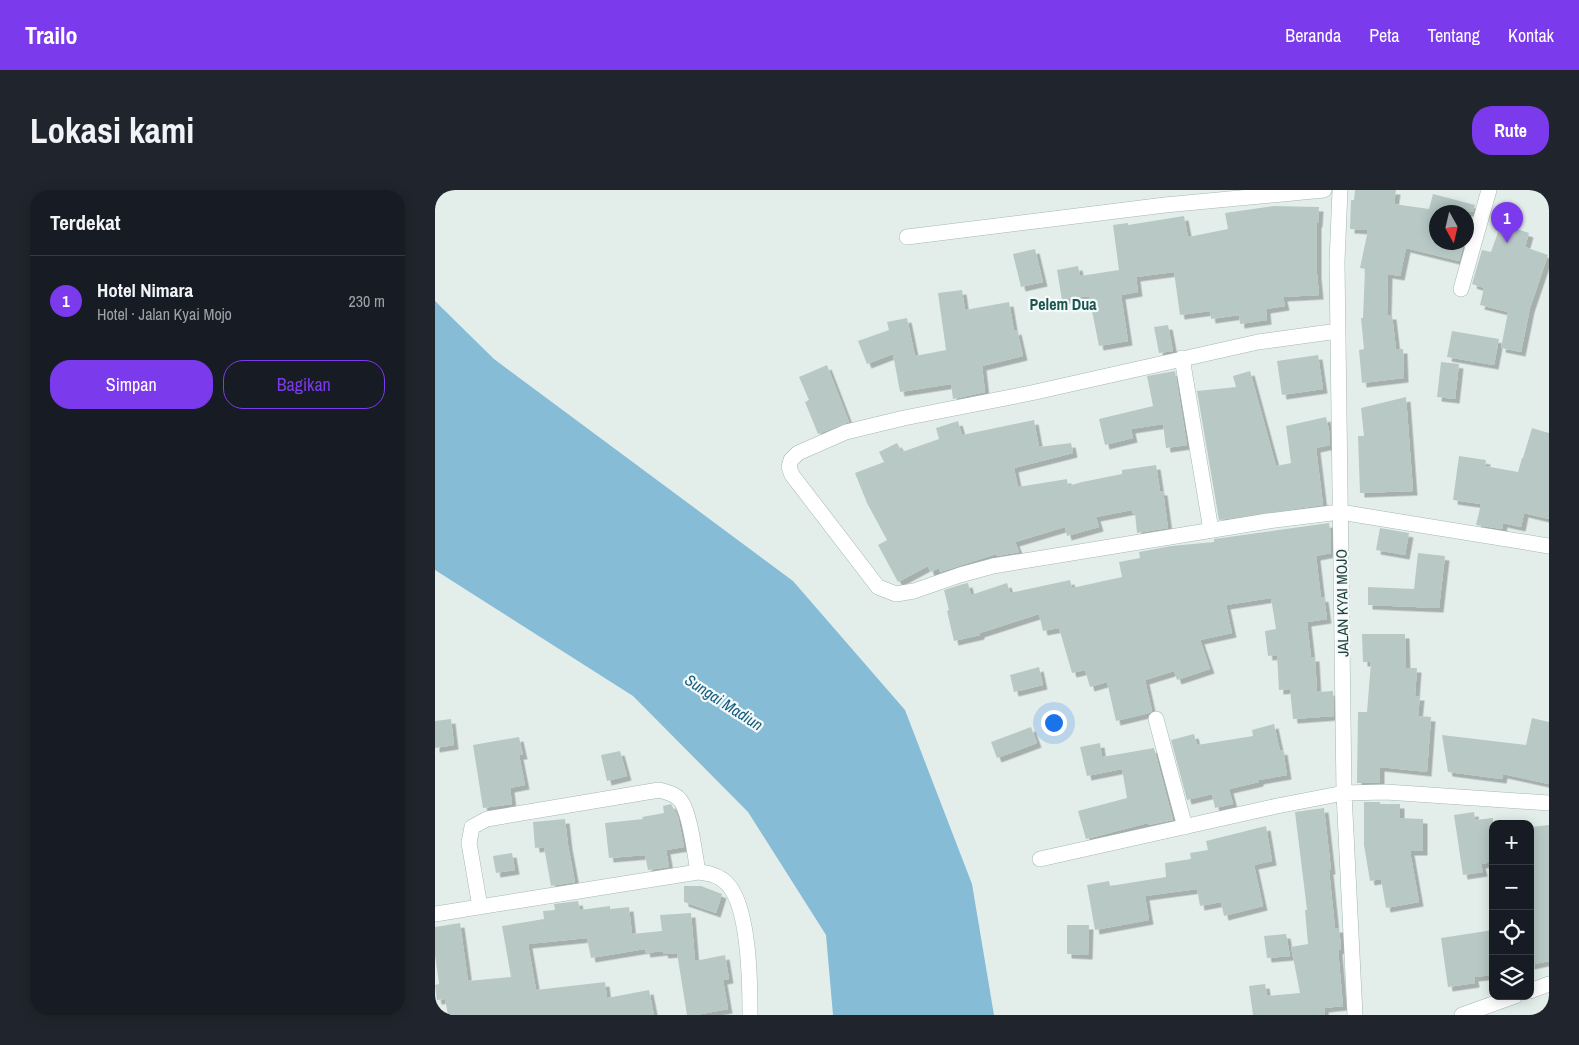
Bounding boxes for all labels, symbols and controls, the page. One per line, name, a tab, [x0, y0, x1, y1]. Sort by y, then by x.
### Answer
text: Trailo	[25, 19, 78, 51]
text: Beranda	[1285, 23, 1341, 48]
text: Peta	[1369, 23, 1400, 48]
text: Tentang	[1428, 23, 1480, 48]
text: Kontak	[1508, 23, 1554, 48]
button: Rute	[1472, 106, 1549, 155]
text: Lokasi kami	[30, 107, 194, 154]
pin: 1	[1491, 202, 1523, 243]
north arrow	[1429, 205, 1474, 250]
text: Terdekat	[50, 208, 121, 237]
text: Hotel Nimara	[97, 277, 193, 303]
text: 1	[62, 290, 70, 312]
text: 230 m	[349, 290, 385, 312]
district label: Pelem Dua	[1029, 293, 1097, 315]
text: Hotel · Jalan Kyai Mojo	[97, 303, 232, 325]
button: Simpan	[50, 360, 213, 409]
button: Bagikan	[223, 360, 385, 409]
street label: JALAN KYAI MOJO	[1331, 549, 1353, 657]
water label: Sungai Madiun	[681, 669, 767, 735]
your location	[1041, 710, 1067, 736]
map controls	[1489, 820, 1534, 1000]
button: +	[1489, 820, 1534, 865]
button: −	[1489, 865, 1534, 910]
button: locate	[1489, 910, 1534, 955]
button: layers	[1489, 955, 1534, 1000]

